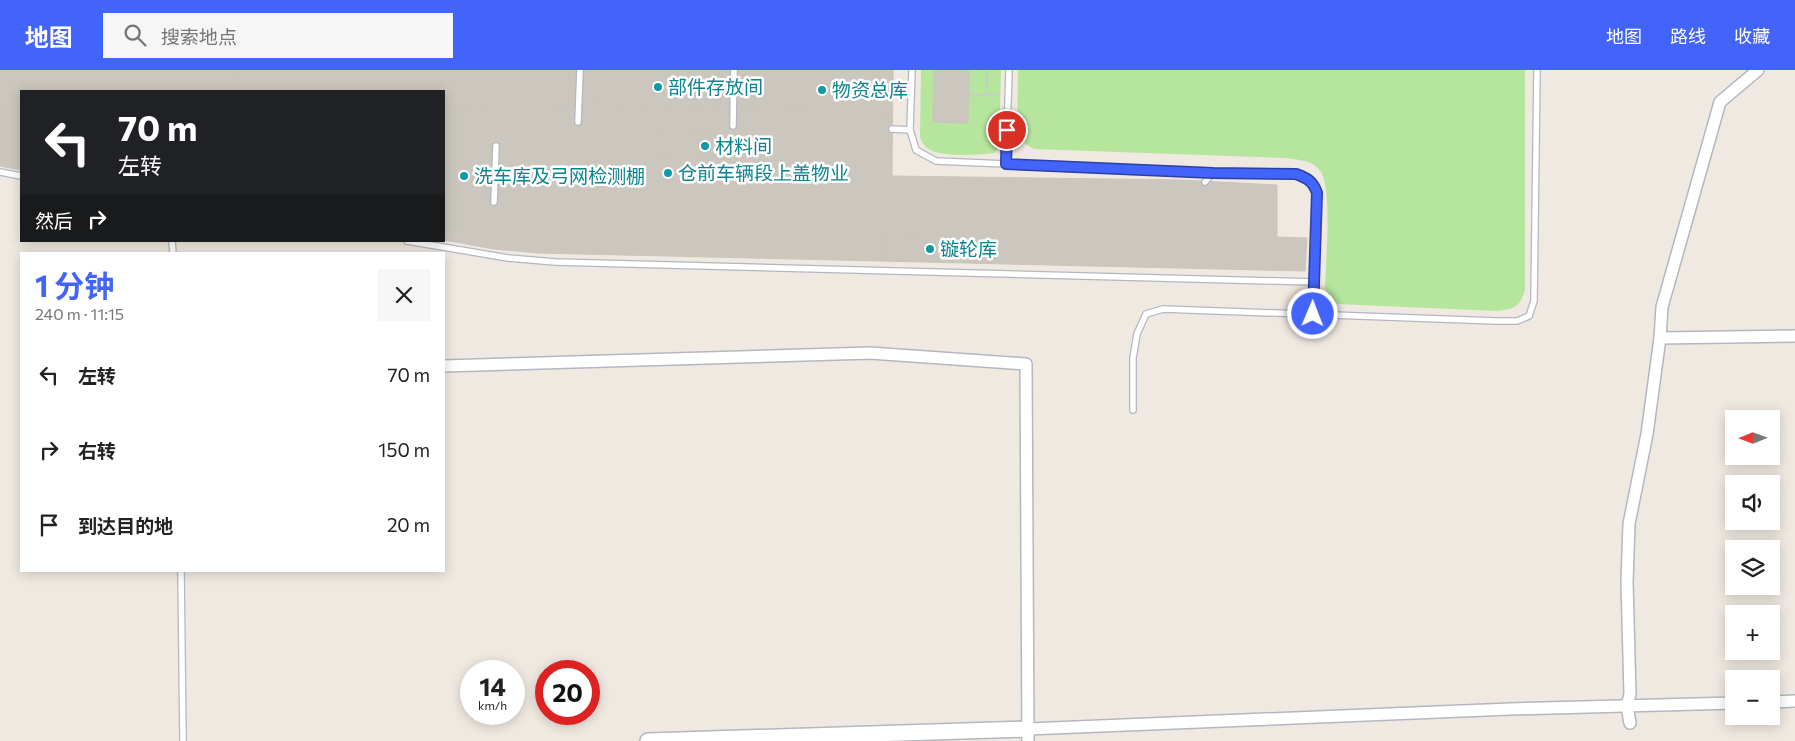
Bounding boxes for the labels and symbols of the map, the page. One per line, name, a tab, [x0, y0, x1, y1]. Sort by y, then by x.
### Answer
place label: 部件存放间	[668, 75, 763, 98]
place label: 物资总库	[832, 78, 908, 101]
marker: 部件存放间	[652, 81, 664, 93]
marker: 物资总库	[816, 84, 828, 96]
pin	[986, 109, 1028, 151]
place label: 材料间	[715, 134, 772, 157]
marker: 材料间	[699, 140, 711, 152]
place label: 仓前车辆段上盖物业	[678, 161, 849, 184]
place label: 洗车库及弓网检测棚	[474, 164, 645, 187]
marker: 仓前车辆段上盖物业	[662, 167, 674, 179]
marker: 洗车库及弓网检测棚	[458, 170, 470, 182]
place label: 镟轮库	[940, 237, 997, 260]
marker: 镟轮库	[924, 243, 936, 255]
position arrow	[1286, 287, 1338, 339]
north arrow	[1725, 410, 1780, 465]
speed limit sign: 20	[535, 660, 600, 725]

